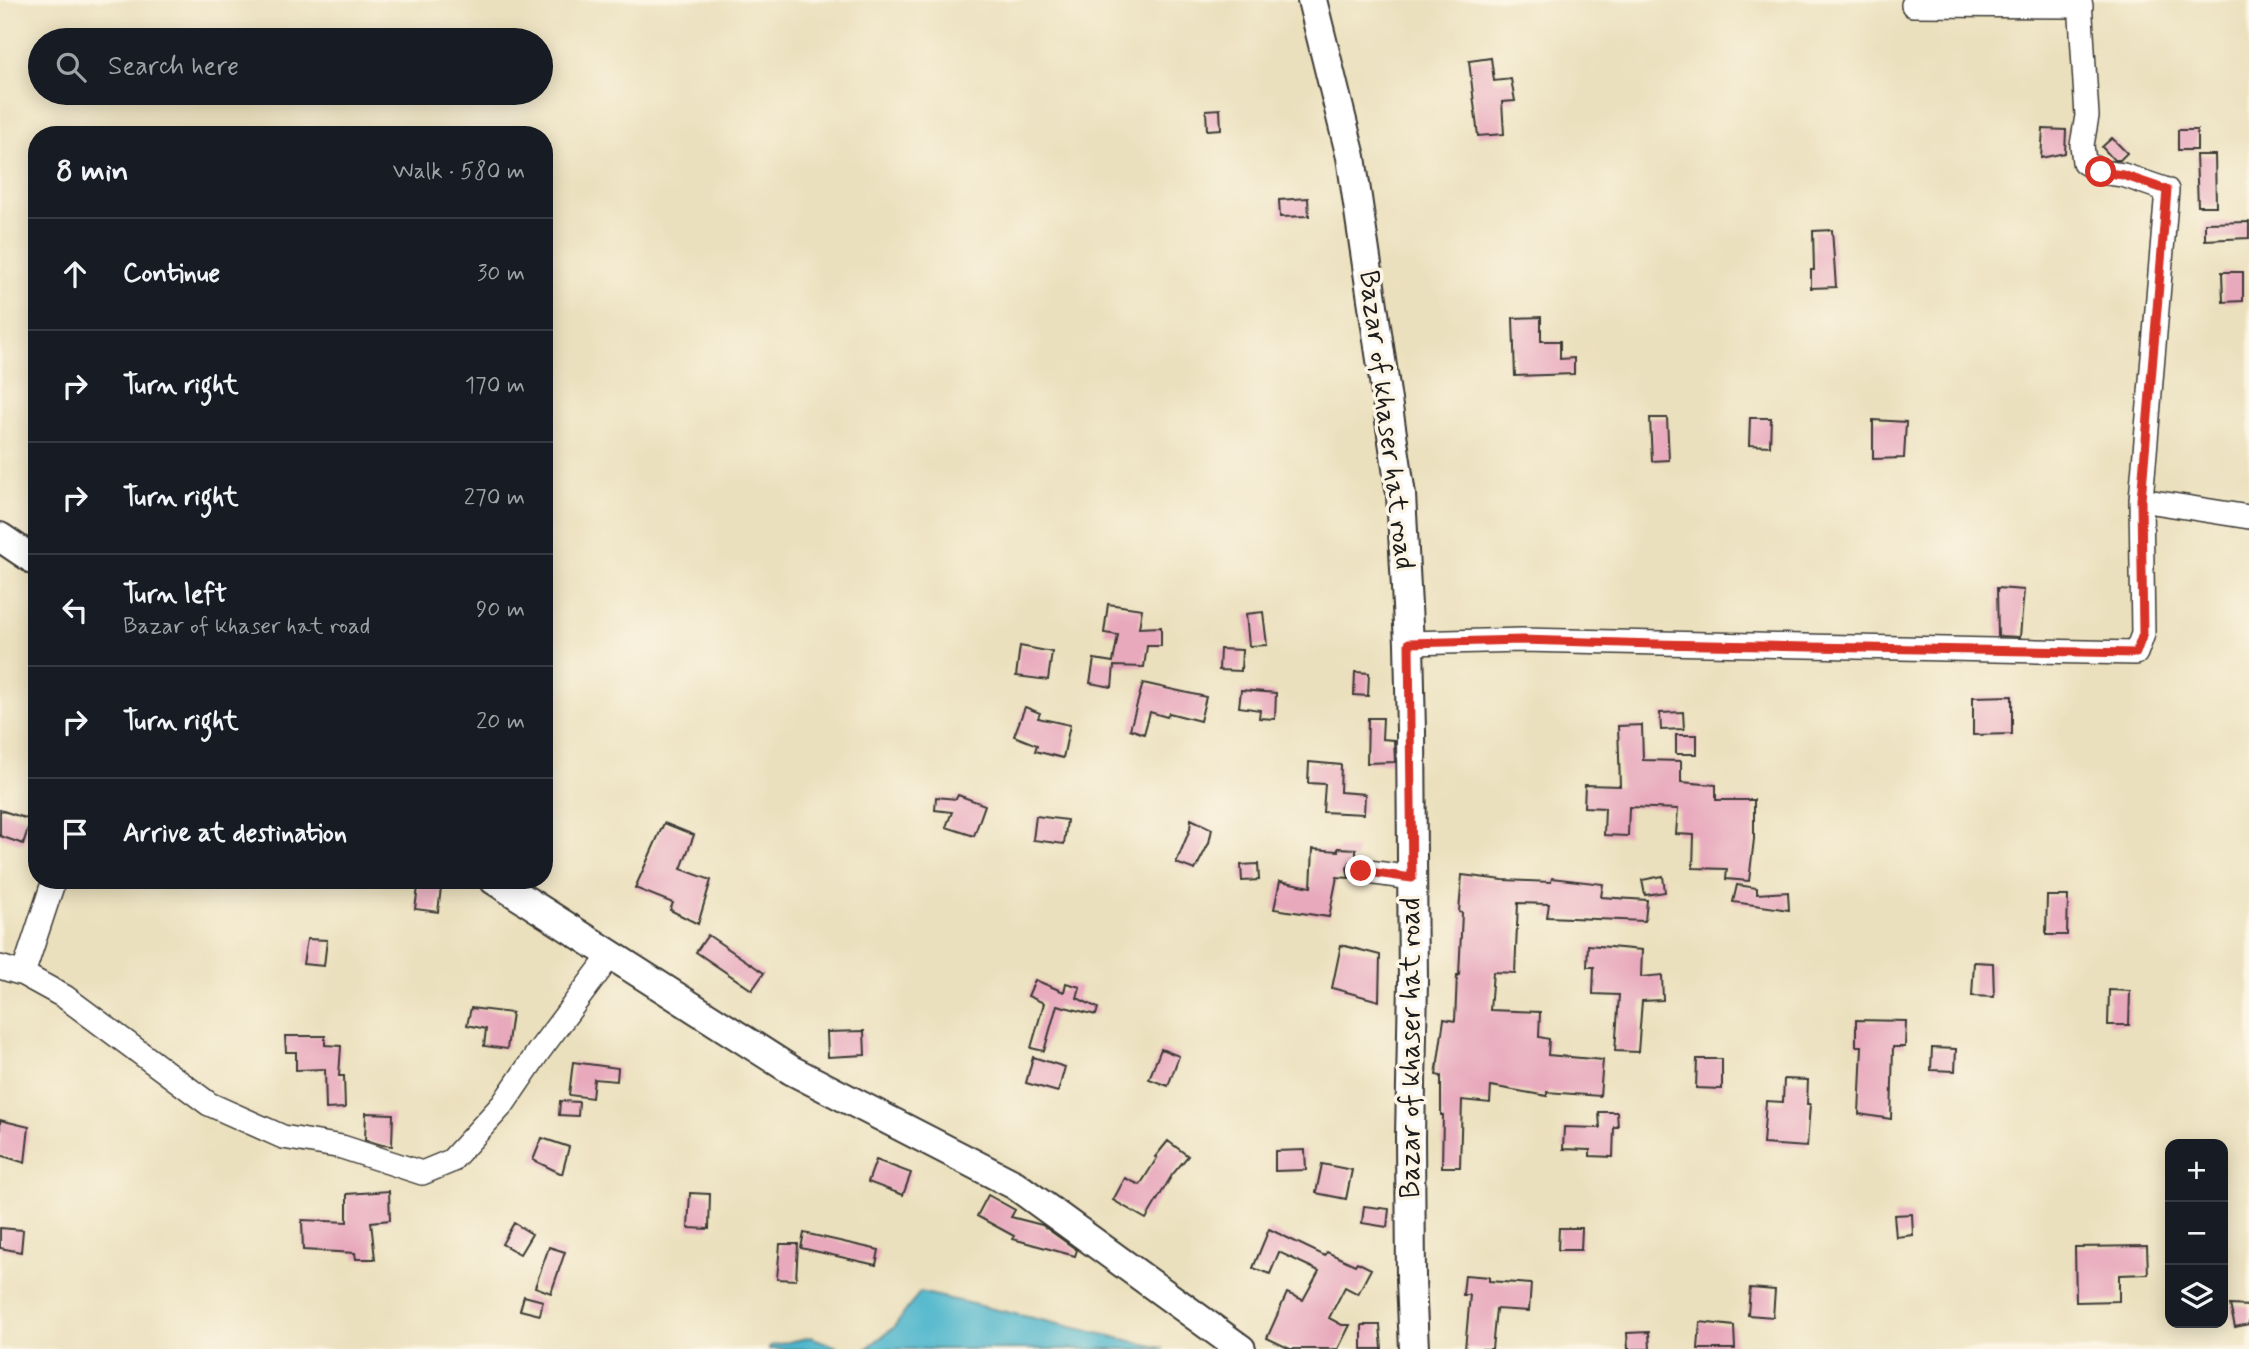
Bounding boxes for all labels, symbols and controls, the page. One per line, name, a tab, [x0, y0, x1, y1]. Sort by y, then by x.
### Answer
search box	[28, 28, 553, 105]
icon: search	[52, 48, 90, 86]
text: Search here	[108, 50, 239, 84]
text: 8 min	[56, 152, 129, 191]
route start	[2085, 156, 2116, 187]
text: Walk · 580 m	[393, 157, 525, 187]
icon: ahead	[56, 255, 94, 293]
text: Continue	[123, 257, 220, 291]
text: 30 m	[477, 259, 525, 289]
street label: Bazar of khaser hat road	[1349, 268, 1423, 572]
icon: right	[56, 367, 94, 405]
text: Turn right	[123, 369, 239, 403]
text: 170 m	[465, 371, 525, 401]
icon: right	[56, 479, 94, 517]
text: Turn right	[123, 481, 239, 515]
text: 270 m	[464, 483, 525, 513]
text: Turn left	[123, 578, 227, 612]
icon: left	[56, 591, 94, 629]
text: 90 m	[476, 595, 525, 625]
text: Bazar of khaser hat road	[123, 612, 370, 642]
icon: right	[56, 703, 94, 741]
text: Turn right	[123, 705, 239, 739]
text: 20 m	[476, 707, 525, 737]
icon: arrive	[56, 815, 94, 853]
text: Arrive at destination	[123, 817, 347, 851]
route end	[1345, 855, 1376, 886]
street label: Bazar of khaser hat road	[1393, 897, 1430, 1199]
map controls	[2165, 1139, 2228, 1328]
button: +	[2165, 1139, 2228, 1202]
button: −	[2165, 1202, 2228, 1265]
button: layers	[2165, 1265, 2228, 1328]

